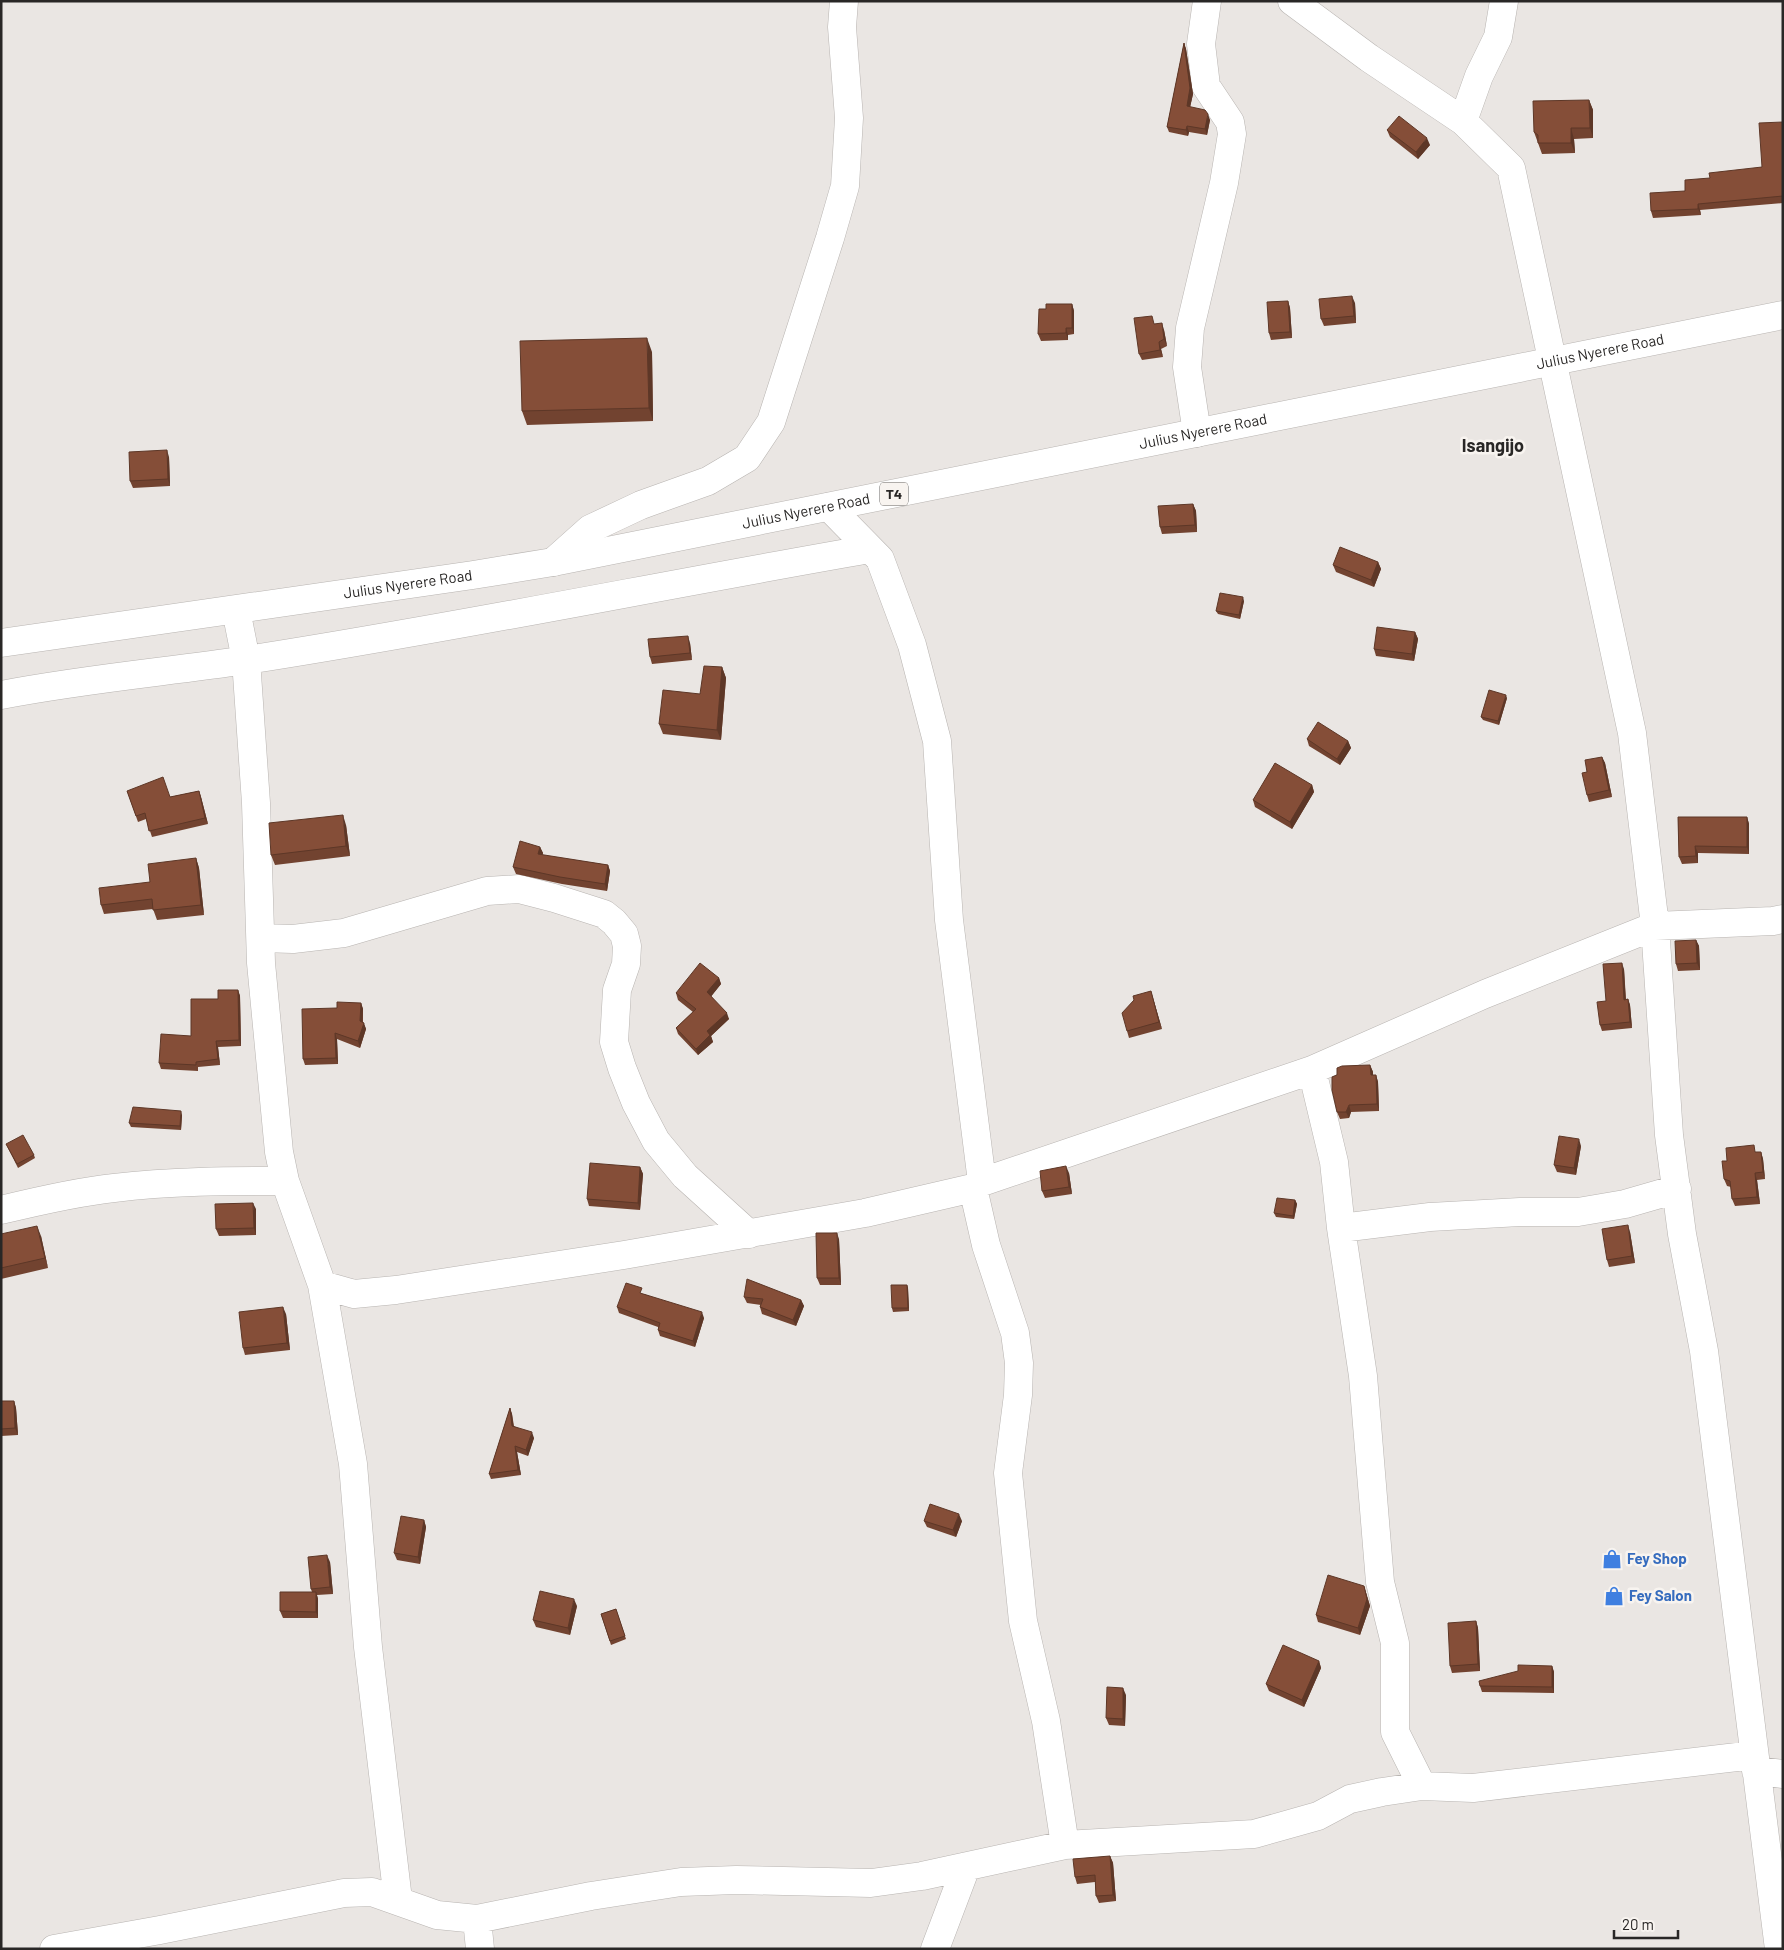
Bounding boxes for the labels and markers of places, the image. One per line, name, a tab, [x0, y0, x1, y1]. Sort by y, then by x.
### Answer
shop icon: Fey Shop	[1601, 1548, 1623, 1570]
place label: Fey Shop	[1627, 1549, 1687, 1567]
shop icon: Fey Salon	[1603, 1585, 1625, 1607]
place label: Fey Salon	[1629, 1586, 1692, 1604]

